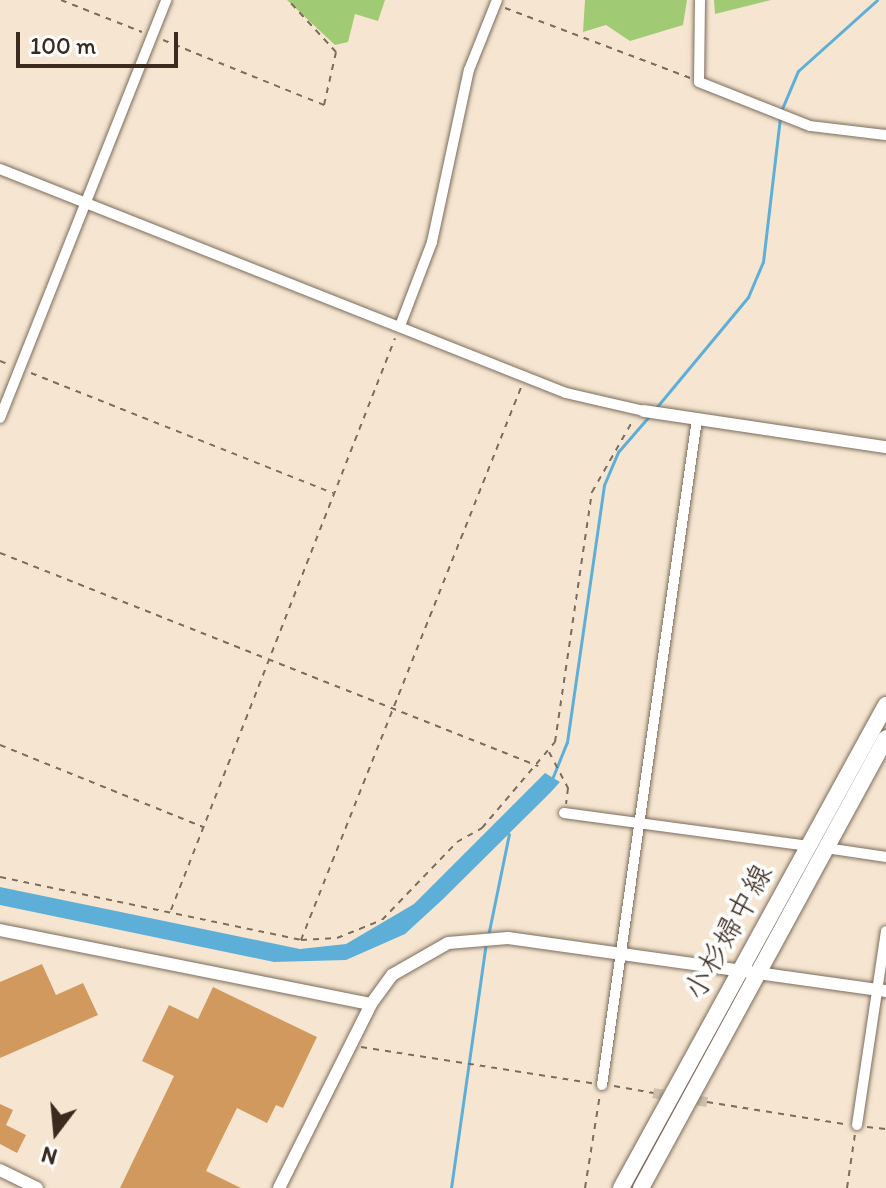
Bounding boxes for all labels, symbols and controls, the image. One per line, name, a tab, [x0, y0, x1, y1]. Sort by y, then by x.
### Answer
scale bar	[20, 16, 182, 66]
text: 100 m	[30, 31, 96, 60]
street label: 小杉婦中線	[676, 858, 780, 1006]
north arrow	[16, 1092, 96, 1172]
text: N	[38, 1141, 60, 1171]

